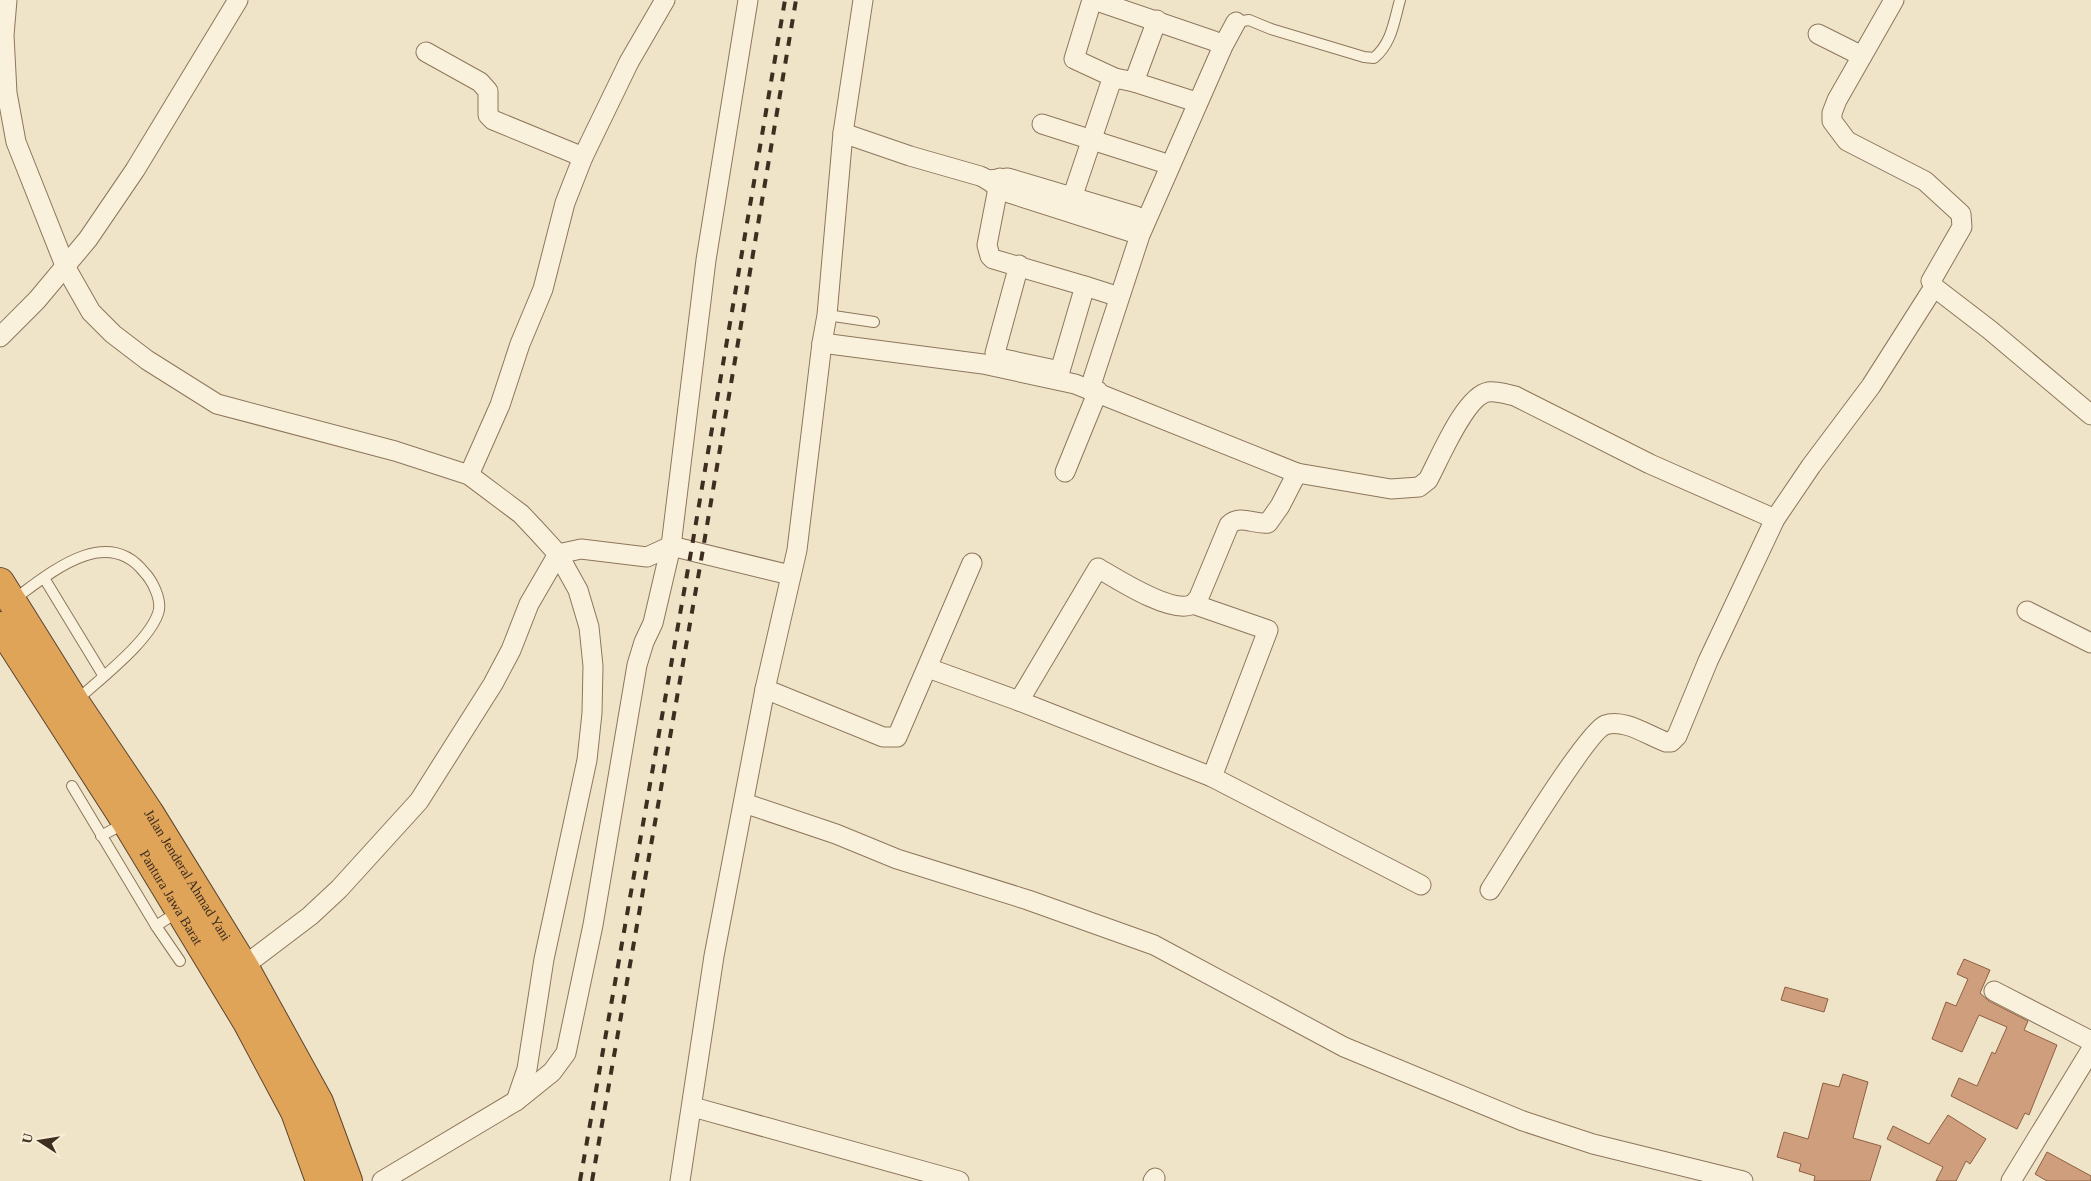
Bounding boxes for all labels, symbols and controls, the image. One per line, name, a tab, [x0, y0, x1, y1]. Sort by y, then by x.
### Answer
street label: Jalan Jenderal Ahmad Yani	[141, 807, 234, 944]
street label: Pantura Jawa Barat	[137, 847, 206, 948]
north arrow	[15, 1116, 65, 1166]
text: U	[19, 1132, 36, 1145]

